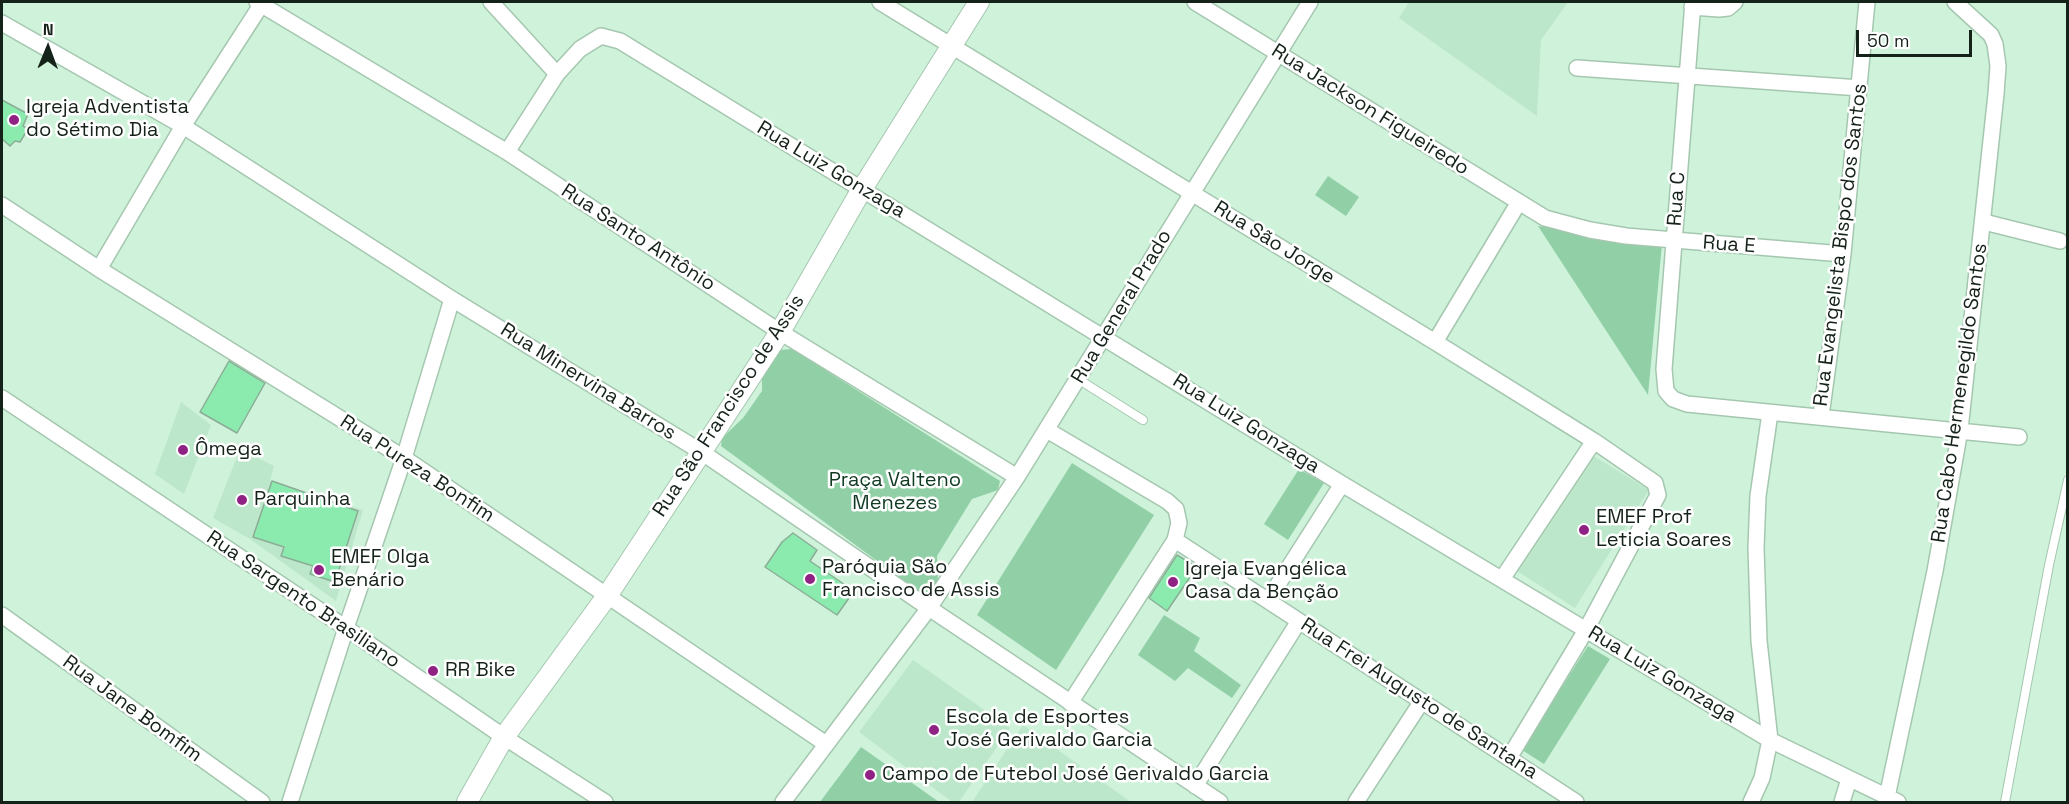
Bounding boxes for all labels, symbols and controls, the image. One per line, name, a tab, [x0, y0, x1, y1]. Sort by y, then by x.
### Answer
north arrow	[18, 18, 78, 78]
scale bar	[1859, 18, 1974, 56]
text: N	[43, 19, 54, 40]
text: 50 m	[1867, 29, 1909, 52]
street label: Rua Jackson Figueiredo	[1267, 39, 1473, 181]
street label: Rua Evangelista Bispo dos Santos	[1809, 82, 1873, 408]
place label: Igreja Adventista do Sétimo Dia	[26, 96, 189, 143]
marker: Igreja Adventista do Sétimo Dia	[7, 113, 21, 127]
street label: Rua Luiz Gonzaga	[752, 116, 910, 224]
street label: Rua C	[1663, 171, 1691, 227]
street label: Rua Santo Antônio	[556, 179, 720, 297]
street label: Rua São Jorge	[1209, 196, 1339, 290]
street label: Rua General Prado	[1067, 226, 1177, 388]
street label: Rua E	[1702, 231, 1756, 259]
street label: Rua Cabo Hermenegildo Santos	[1927, 242, 1993, 544]
street label: Rua São Francisco de Assis	[648, 290, 810, 522]
street label: Rua Minervina Barros	[496, 318, 680, 446]
street label: Rua Luiz Gonzaga	[1168, 369, 1324, 479]
street label: Rua Pureza Bonfim	[335, 410, 499, 528]
place label: Ômega	[195, 438, 262, 462]
marker: Ômega	[176, 443, 190, 457]
park label: Praça Valteno Menezes	[829, 469, 961, 516]
place label: Parquinha	[254, 488, 351, 512]
marker: Parquinha	[235, 493, 249, 507]
place label: EMEF Prof Leticia Soares	[1596, 506, 1732, 553]
marker: EMEF Prof Leticia Soares	[1577, 523, 1591, 537]
street label: Rua Sargento Brasiliano	[202, 526, 404, 674]
place label: EMEF Olga Benário	[331, 546, 429, 593]
place label: Paróquia São Francisco de Assis	[822, 556, 1000, 603]
place label: Igreja Evangélica Casa da Benção	[1185, 558, 1347, 605]
marker: EMEF Olga Benário	[312, 563, 326, 577]
marker: Paróquia São Francisco de Assis	[803, 572, 817, 586]
marker: Igreja Evangélica Casa da Benção	[1166, 575, 1180, 589]
street label: Rua Frei Augusto de Santana	[1296, 613, 1542, 785]
street label: Rua Luiz Gonzaga	[1583, 621, 1741, 729]
street label: Rua Jane Bomfim	[58, 650, 206, 768]
place label: RR Bike	[445, 659, 516, 683]
marker: RR Bike	[426, 664, 440, 678]
place label: Escola de Esportes José Gerivaldo Garcia	[946, 706, 1152, 753]
marker: Escola de Esportes José Gerivaldo Garcia	[927, 723, 941, 737]
place label: Campo de Futebol José Gerivaldo Garcia	[882, 763, 1269, 787]
marker: Campo de Futebol José Gerivaldo Garcia	[863, 768, 877, 782]

